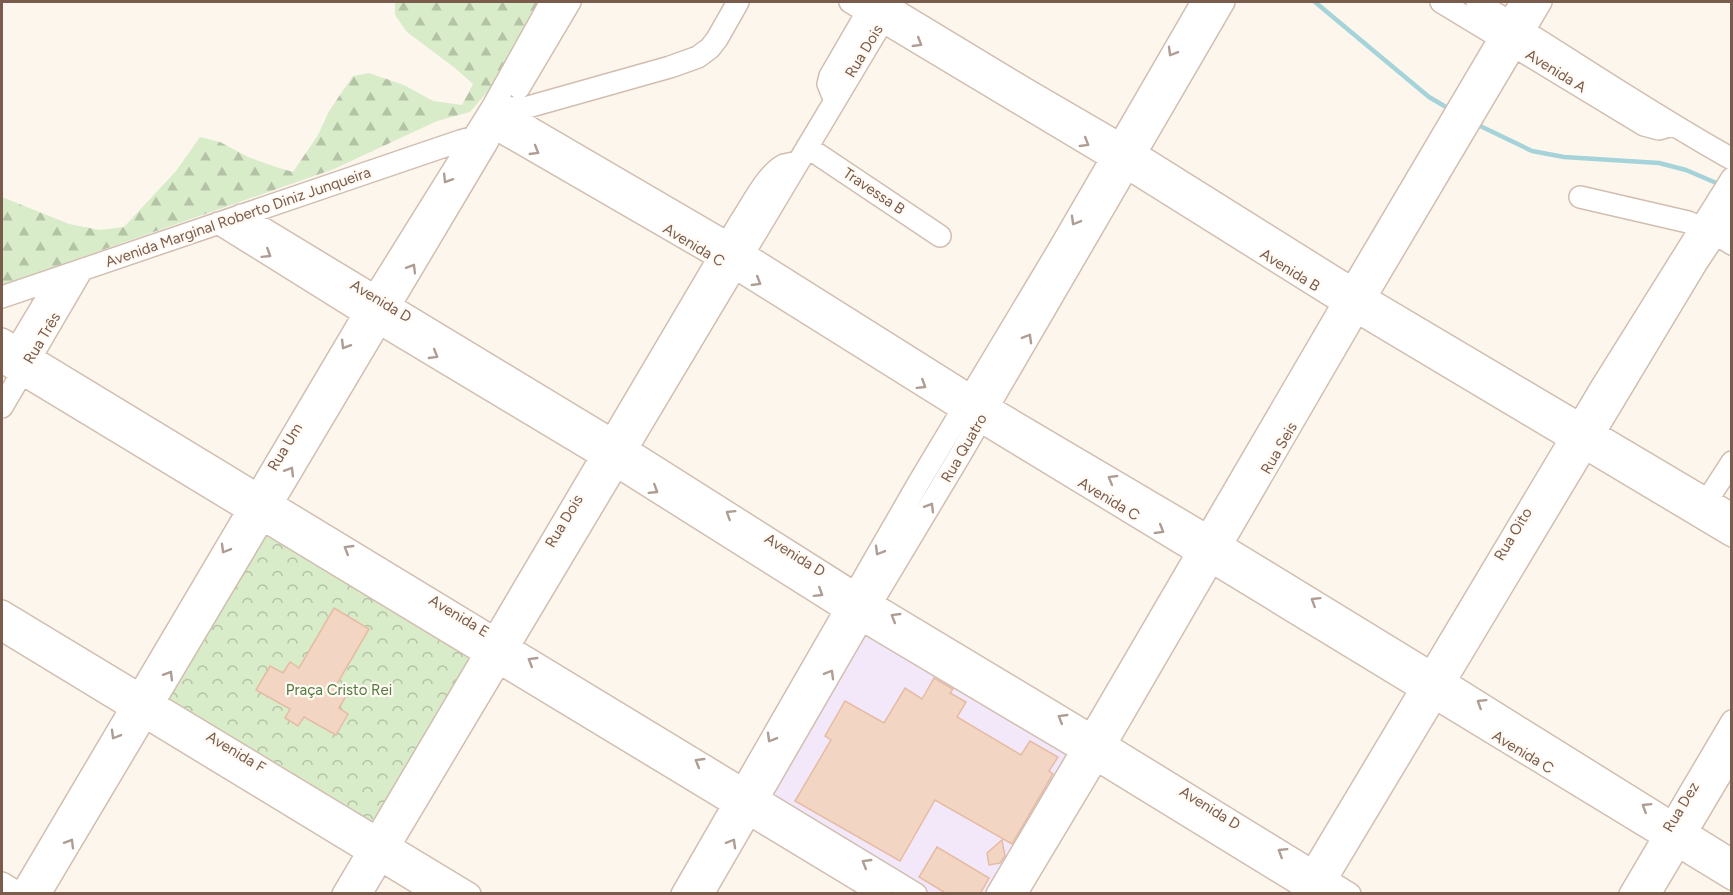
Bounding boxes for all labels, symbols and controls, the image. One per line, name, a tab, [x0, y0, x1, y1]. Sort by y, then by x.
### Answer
street label: Rua Dois	[841, 21, 887, 81]
one-way arrow	[912, 35, 922, 47]
street label: Avenida A	[1522, 45, 1590, 97]
one-way arrow	[1168, 46, 1180, 56]
one-way arrow	[1079, 136, 1089, 148]
one-way arrow	[529, 143, 539, 155]
street label: Avenida Marginal Roberto Diniz Junqueira	[103, 163, 373, 271]
street label: Travessa B	[840, 164, 908, 218]
one-way arrow	[443, 172, 454, 183]
one-way arrow	[1071, 215, 1082, 225]
street label: Avenida C	[660, 220, 728, 270]
street label: Avenida B	[1257, 245, 1323, 295]
one-way arrow	[261, 246, 271, 258]
one-way arrow	[404, 264, 416, 274]
one-way arrow	[751, 275, 761, 287]
street label: Avenida D	[347, 276, 415, 326]
street label: Rua Três	[20, 309, 64, 367]
one-way arrow	[1021, 334, 1032, 344]
one-way arrow	[341, 339, 353, 349]
one-way arrow	[428, 348, 438, 360]
one-way arrow	[916, 377, 926, 389]
street label: Rua Quatro	[937, 410, 991, 486]
street label: Rua Seis	[1257, 419, 1301, 477]
street label: Rua Um	[264, 420, 306, 474]
one-way arrow	[283, 467, 295, 477]
street label: Avenida C	[1075, 474, 1143, 524]
one-way arrow	[1108, 475, 1118, 486]
one-way arrow	[648, 482, 658, 494]
street label: Rua Dois	[541, 491, 587, 551]
one-way arrow	[922, 503, 934, 513]
street label: Rua Oito	[1490, 504, 1536, 564]
one-way arrow	[725, 510, 736, 521]
one-way arrow	[1154, 523, 1164, 535]
street label: Avenida D	[761, 529, 829, 581]
one-way arrow	[220, 543, 232, 553]
one-way arrow	[344, 545, 354, 556]
one-way arrow	[875, 545, 886, 555]
one-way arrow	[813, 586, 823, 598]
street label: Avenida E	[426, 591, 492, 641]
one-way arrow	[1311, 597, 1321, 609]
one-way arrow	[891, 613, 901, 624]
one-way arrow	[528, 657, 538, 669]
one-way arrow	[823, 670, 834, 680]
one-way arrow	[162, 671, 174, 681]
park label: Praça Cristo Rei	[286, 681, 392, 699]
one-way arrow	[1477, 699, 1487, 711]
one-way arrow	[1058, 713, 1068, 725]
street label: Avenida F	[203, 727, 269, 777]
street label: Avenida C	[1489, 727, 1557, 777]
one-way arrow	[111, 729, 122, 739]
one-way arrow	[767, 732, 778, 742]
one-way arrow	[695, 758, 705, 770]
street label: Rua Dez	[1659, 779, 1703, 835]
street label: Avenida D	[1176, 782, 1244, 834]
one-way arrow	[1642, 802, 1652, 814]
one-way arrow	[63, 839, 75, 849]
one-way arrow	[725, 839, 736, 849]
one-way arrow	[1278, 848, 1288, 860]
one-way arrow	[862, 859, 872, 871]

